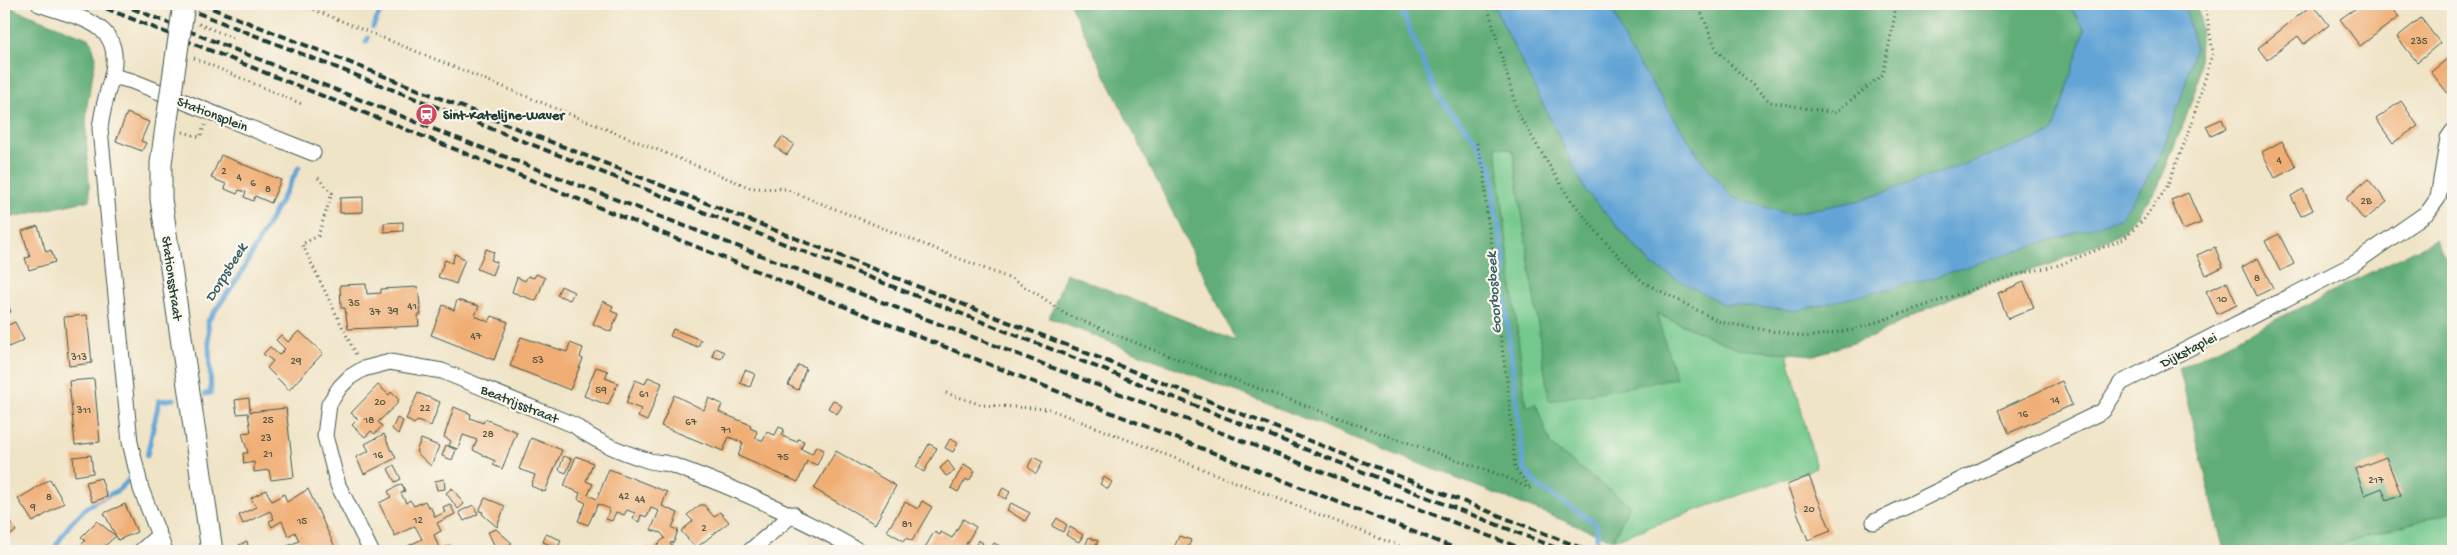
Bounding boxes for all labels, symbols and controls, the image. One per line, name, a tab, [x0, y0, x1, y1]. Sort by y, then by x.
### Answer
house number: 235	[2411, 36, 2428, 48]
street label: Stationsplein	[174, 94, 250, 137]
station icon: Sint-Katelijne-Waver	[415, 102, 439, 126]
place label: Sint-Katelijne-Waver	[443, 108, 566, 125]
house number: 4	[2276, 155, 2282, 167]
house number: 2	[221, 166, 227, 178]
house number: 4	[236, 172, 242, 184]
house number: 6	[250, 178, 256, 190]
house number: 8	[265, 184, 271, 196]
house number: 2B	[2360, 196, 2372, 208]
street label: Stationsstraat	[156, 235, 185, 323]
water label: Dorpsbeek	[202, 239, 252, 306]
water label: Goorbosbeek	[1483, 250, 1507, 334]
house number: 8	[2254, 273, 2260, 285]
house number: 10	[2216, 294, 2227, 306]
house number: 35	[347, 298, 360, 310]
house number: 41	[407, 301, 417, 313]
house number: 39	[386, 306, 399, 318]
house number: 37	[368, 307, 381, 319]
street label: Dijkstaplei	[2157, 330, 2220, 373]
house number: 47	[471, 331, 482, 343]
house number: 313	[70, 352, 87, 364]
house number: 53	[532, 355, 544, 367]
house number: 29	[291, 356, 302, 368]
street label: Beatrijsstraat	[477, 382, 562, 429]
house number: 59	[595, 385, 607, 397]
house number: 61	[639, 389, 649, 401]
house number: 14	[2049, 395, 2061, 407]
house number: 20	[374, 397, 386, 409]
house number: 22	[420, 403, 431, 415]
house number: 311	[76, 405, 91, 417]
house number: 16	[2017, 409, 2028, 421]
house number: 25	[262, 415, 274, 427]
house number: 18	[363, 415, 374, 427]
house number: 67	[685, 417, 697, 429]
house number: 71	[720, 425, 731, 437]
house number: 28	[482, 429, 494, 441]
house number: 23	[260, 433, 272, 445]
house number: 21	[263, 449, 273, 461]
house number: 16	[372, 450, 383, 462]
house number: 75	[776, 452, 789, 464]
house number: 217	[2368, 475, 2384, 487]
house number: 42	[619, 491, 630, 503]
house number: 8	[46, 492, 52, 504]
house number: 44	[635, 494, 646, 506]
house number: 9	[29, 502, 36, 514]
house number: 20	[1803, 504, 1815, 516]
house number: 12	[412, 515, 424, 527]
house number: 15	[296, 516, 307, 528]
house number: 81	[902, 519, 912, 531]
house number: 2	[701, 523, 707, 535]

